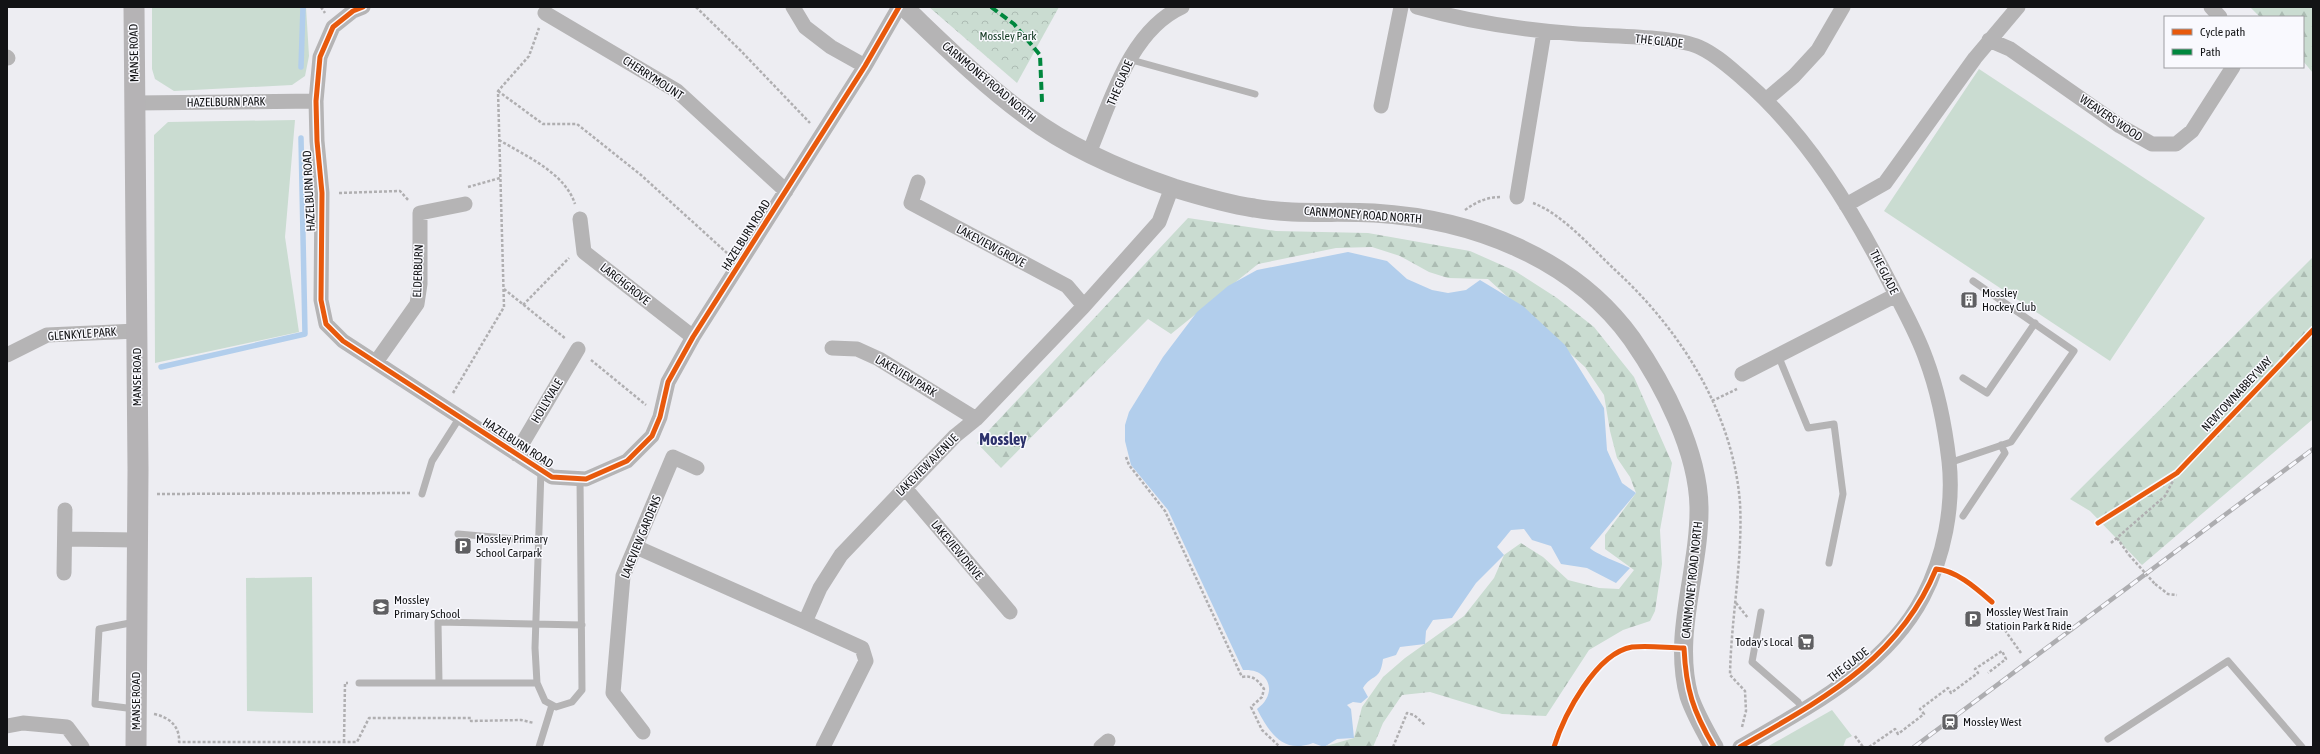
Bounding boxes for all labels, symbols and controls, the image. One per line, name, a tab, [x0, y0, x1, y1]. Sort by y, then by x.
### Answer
legend	[2164, 16, 2304, 68]
street label: MANSE ROAD	[126, 23, 142, 82]
text: Cycle path	[2200, 25, 2245, 39]
park label: Mossley Park	[979, 29, 1037, 43]
street label: THE GLADE	[1635, 32, 1683, 50]
street label: CARNMONEY ROAD NORTH	[939, 39, 1039, 125]
text: Path	[2200, 45, 2221, 59]
street label: CHERRYMOUNT	[620, 53, 686, 103]
street label: THE GLADE	[1104, 58, 1136, 108]
street label: WEAVERS WOOD	[2077, 92, 2145, 144]
street label: HAZELBURN PARK	[187, 94, 266, 110]
street label: HAZELBURN ROAD	[300, 150, 318, 232]
street label: HAZELBURN ROAD	[719, 197, 774, 273]
street label: CARNMONEY ROAD NORTH	[1304, 204, 1422, 226]
street label: LAKEVIEW GROVE	[954, 222, 1028, 270]
street label: ELDERBURN	[410, 244, 426, 298]
street label: THE GLADE	[1867, 248, 1901, 296]
street label: LARCHGROVE	[597, 260, 653, 308]
place label: Mossley Hockey Club	[1982, 286, 2036, 314]
building icon: Mossley Hockey Club	[1959, 290, 1979, 310]
street label: GLENKYLE PARK	[47, 325, 117, 343]
street label: MANSE ROAD	[130, 348, 144, 406]
street label: LAKEVIEW PARK	[873, 352, 939, 400]
street label: NEWTOWNABBEY WAY	[2199, 353, 2276, 434]
street label: HOLLYVALE	[528, 376, 566, 426]
street label: HAZELBURN ROAD	[480, 415, 556, 471]
district label: Mossley	[979, 430, 1027, 448]
street label: LAKEVIEW AVENUE	[893, 431, 961, 499]
street label: LAKEVIEW GARDENS	[618, 494, 664, 580]
street label: LAKEVIEW DRIVE	[928, 518, 986, 582]
street label: CARNMONEY ROAD NORTH	[1679, 521, 1705, 639]
place label: Mossley Primary School Carpark	[476, 532, 548, 560]
parking icon: Mossley Primary School Carpark	[453, 536, 473, 556]
place label: Mossley Primary School	[394, 593, 461, 621]
school or university icon: Mossley Primary School	[371, 597, 391, 617]
place label: Mossley West Train Statioin Park & Ride	[1986, 605, 2072, 633]
parking icon: Mossley West Train Statioin Park & Ride	[1963, 609, 1983, 629]
supermarket icon: Today's Local	[1796, 632, 1816, 652]
place label: Today's Local	[1735, 635, 1794, 649]
street label: THE GLADE	[1825, 645, 1871, 685]
street label: MANSE ROAD	[129, 672, 143, 730]
station icon: Mossley West	[1940, 712, 1960, 732]
place label: Mossley West	[1963, 715, 2022, 729]

